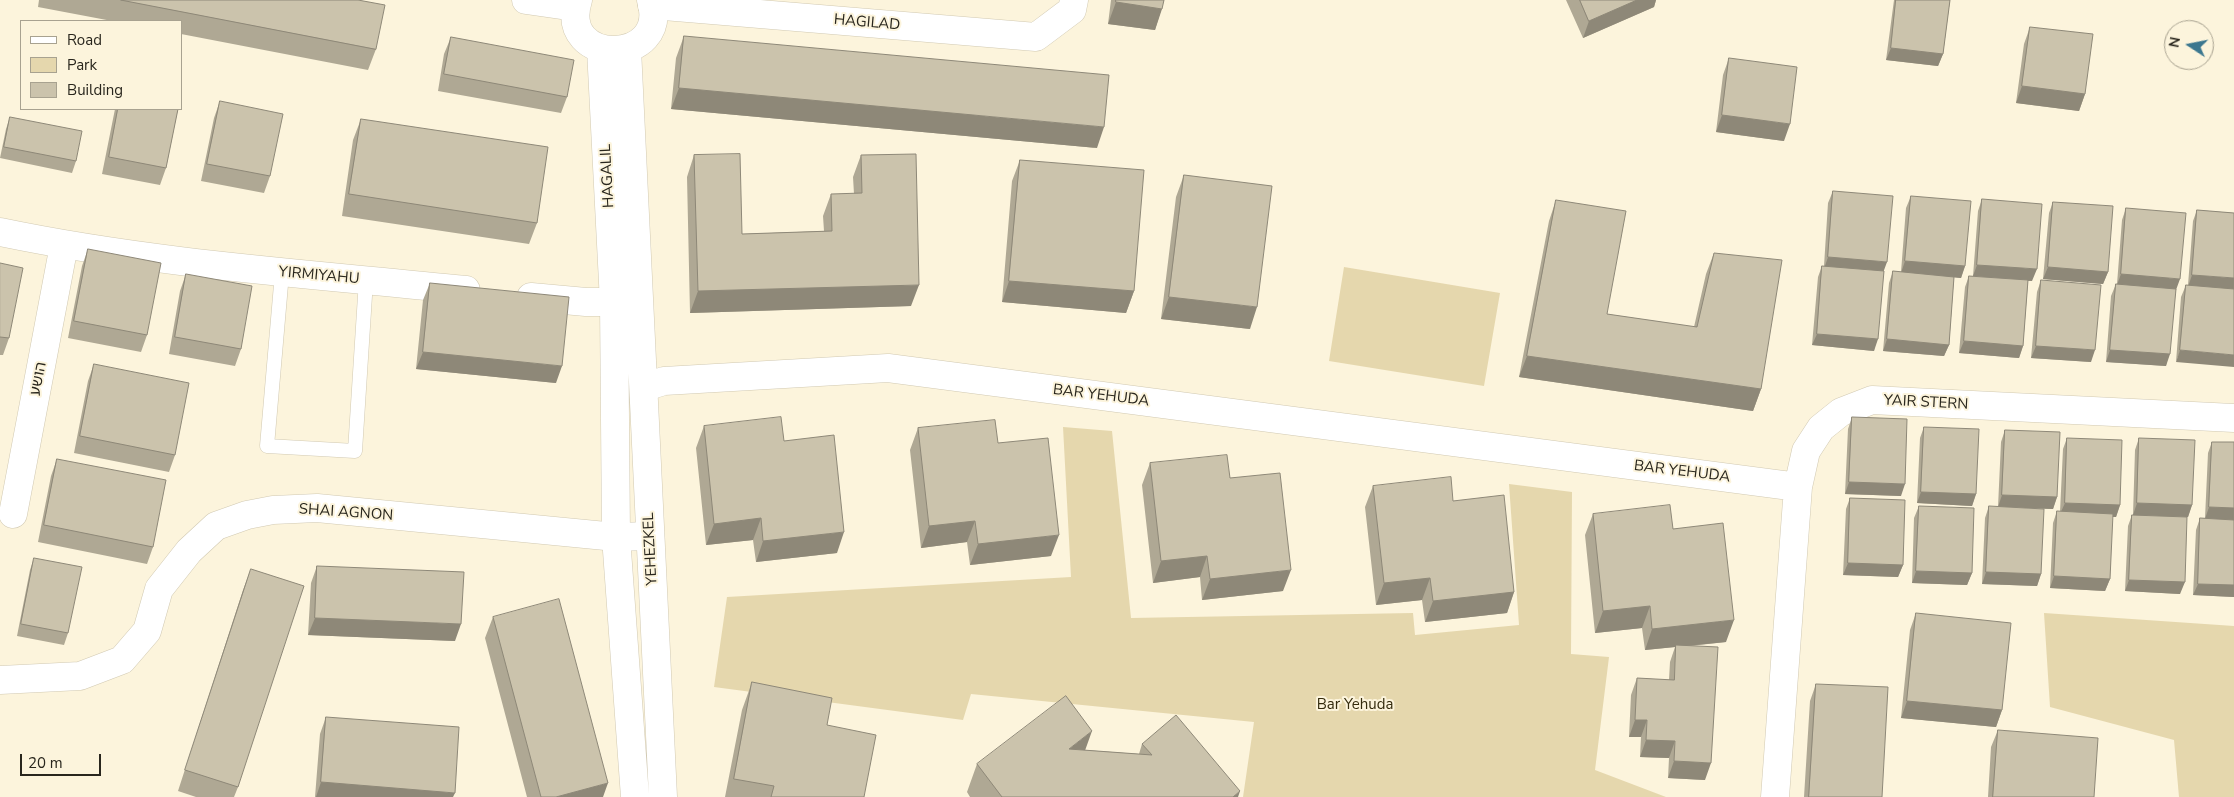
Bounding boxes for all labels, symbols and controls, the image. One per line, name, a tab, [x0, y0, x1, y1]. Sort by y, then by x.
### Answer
street label: HAGILAD	[833, 11, 901, 35]
legend	[20, 20, 182, 110]
north arrow	[2164, 20, 2214, 70]
text: Road	[67, 30, 102, 50]
text: N	[2164, 35, 2185, 49]
text: Park	[67, 55, 97, 75]
text: Building	[67, 80, 123, 100]
street label: HAGALIL	[597, 144, 619, 208]
street label: YIRMIYAHU	[278, 264, 360, 288]
street label: הושע	[27, 361, 51, 397]
street label: BAR YEHUDA	[1052, 381, 1150, 411]
street label: YAIR STERN	[1883, 392, 1969, 414]
street label: BAR YEHUDA	[1633, 457, 1731, 487]
street label: SHAI AGNON	[298, 501, 394, 525]
street label: YEHEZKEL	[640, 512, 662, 586]
park label: Bar Yehuda	[1317, 696, 1393, 714]
scale bar	[22, 744, 104, 776]
text: 20 m	[28, 753, 63, 773]

